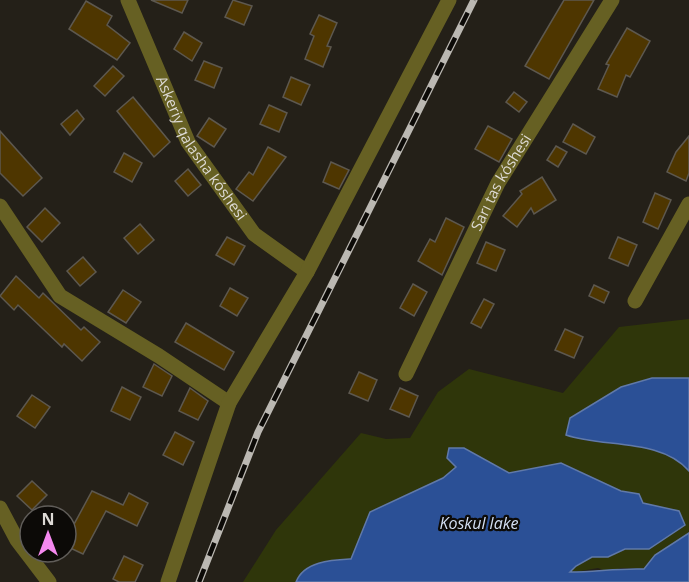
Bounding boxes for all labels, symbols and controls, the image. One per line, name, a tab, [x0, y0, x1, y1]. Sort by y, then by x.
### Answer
street label: Askeriy qalasha kóshesi	[152, 72, 252, 224]
street label: Sarı tas kóshesi	[466, 130, 535, 234]
north arrow	[18, 504, 78, 564]
text: N	[41, 508, 55, 530]
water label: Koskul lake	[440, 512, 519, 534]

